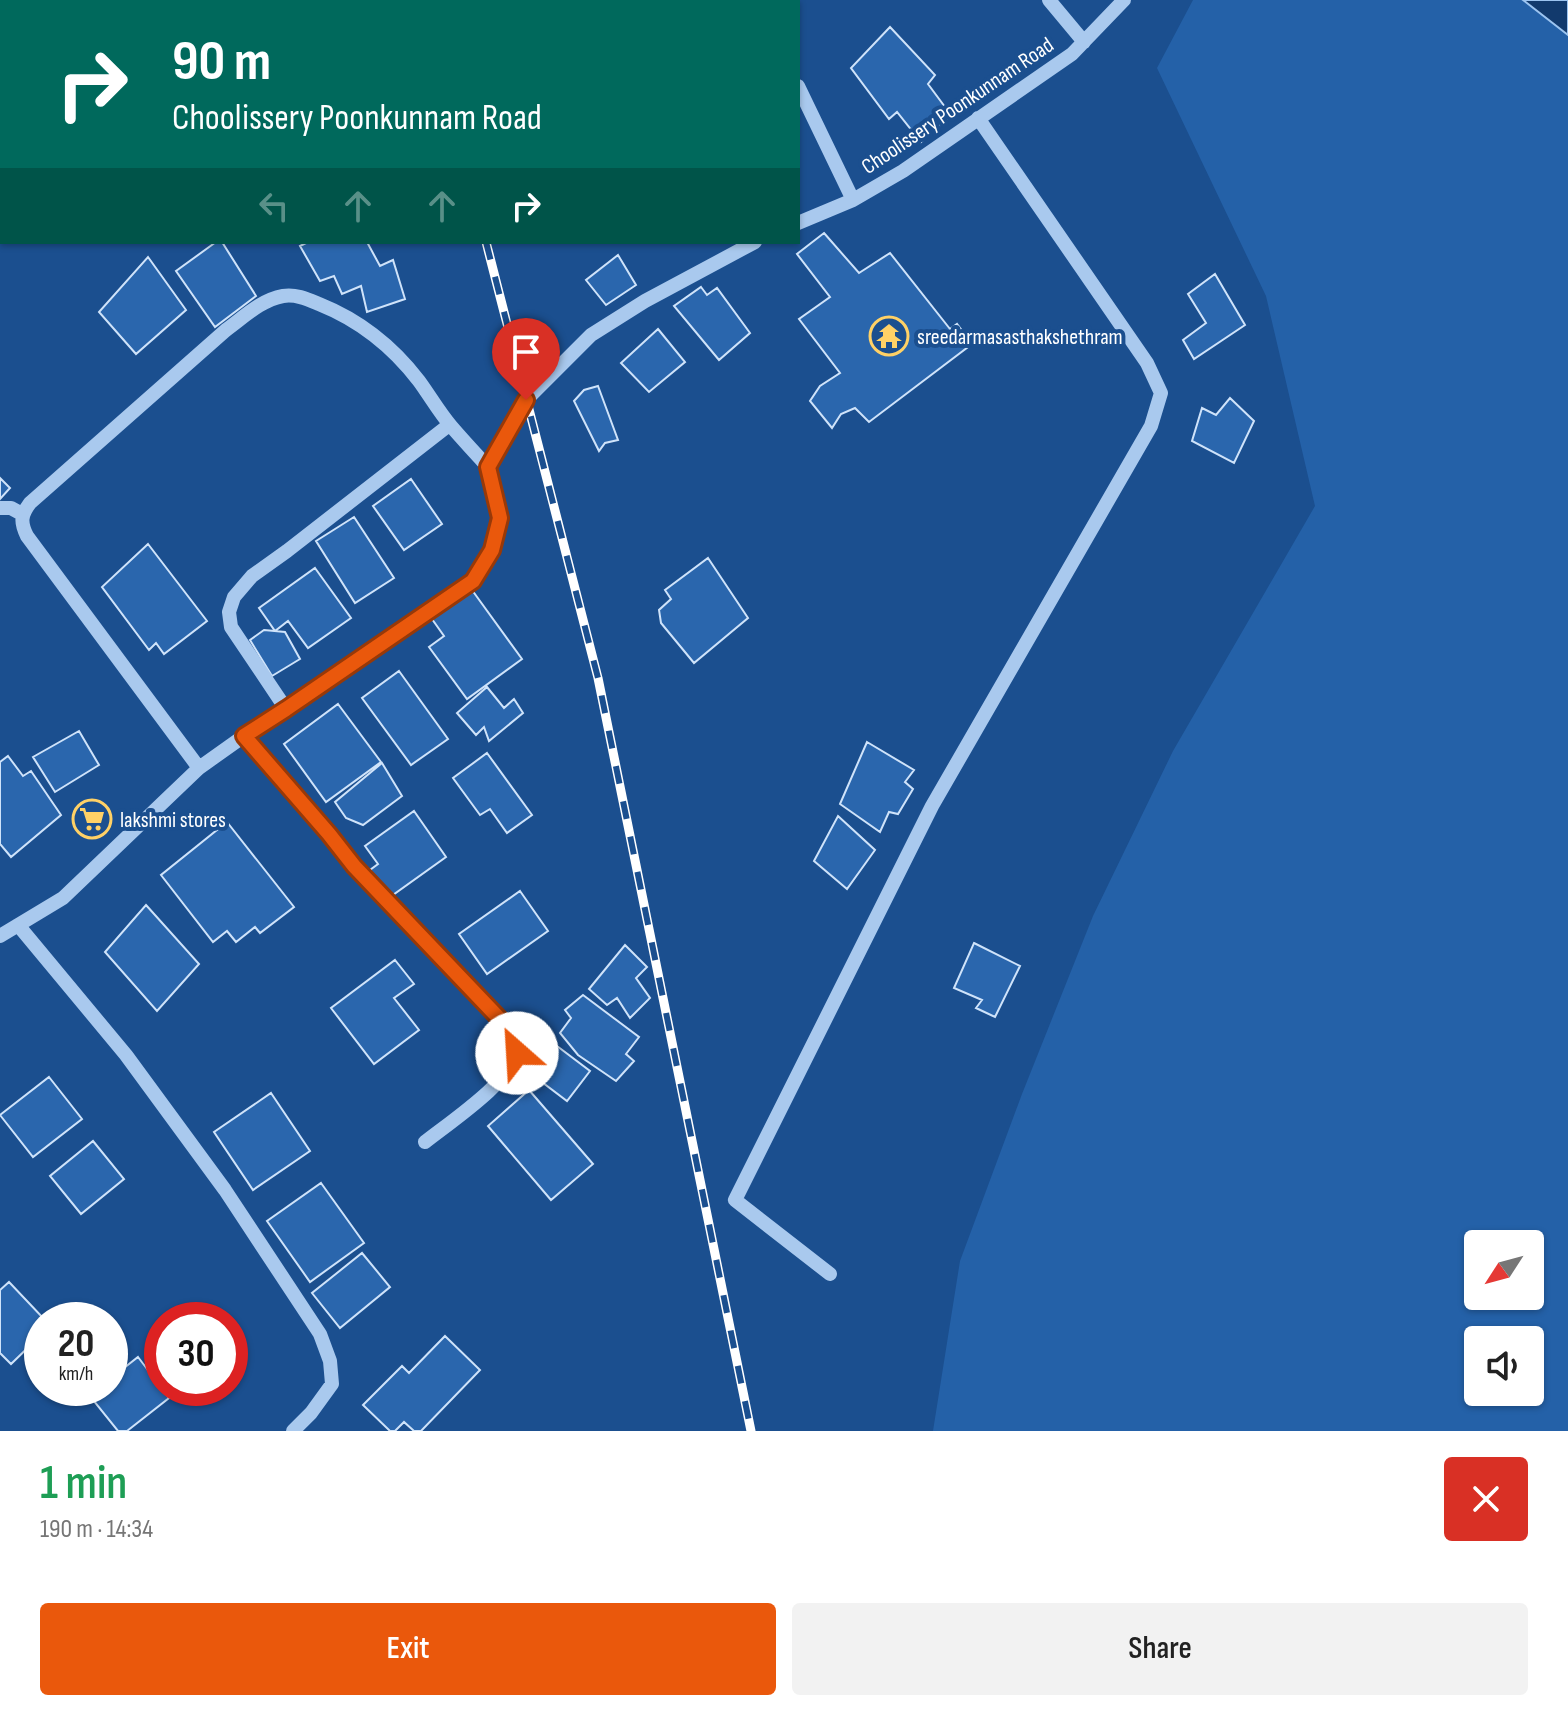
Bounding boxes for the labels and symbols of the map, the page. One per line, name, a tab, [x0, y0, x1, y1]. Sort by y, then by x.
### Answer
street label: Choolissery Poonkunnam Road	[857, 32, 1059, 181]
temple icon: sreedarmasasthakshethram	[868, 315, 910, 357]
pin	[492, 318, 560, 400]
place label: sreedarmasasthakshethram	[917, 324, 1123, 351]
supermarket icon: lakshmi stores	[71, 798, 113, 840]
place label: lakshmi stores	[120, 807, 226, 834]
position arrow	[475, 1011, 559, 1095]
north arrow	[1464, 1230, 1544, 1310]
speed limit sign: 30	[144, 1302, 248, 1406]

